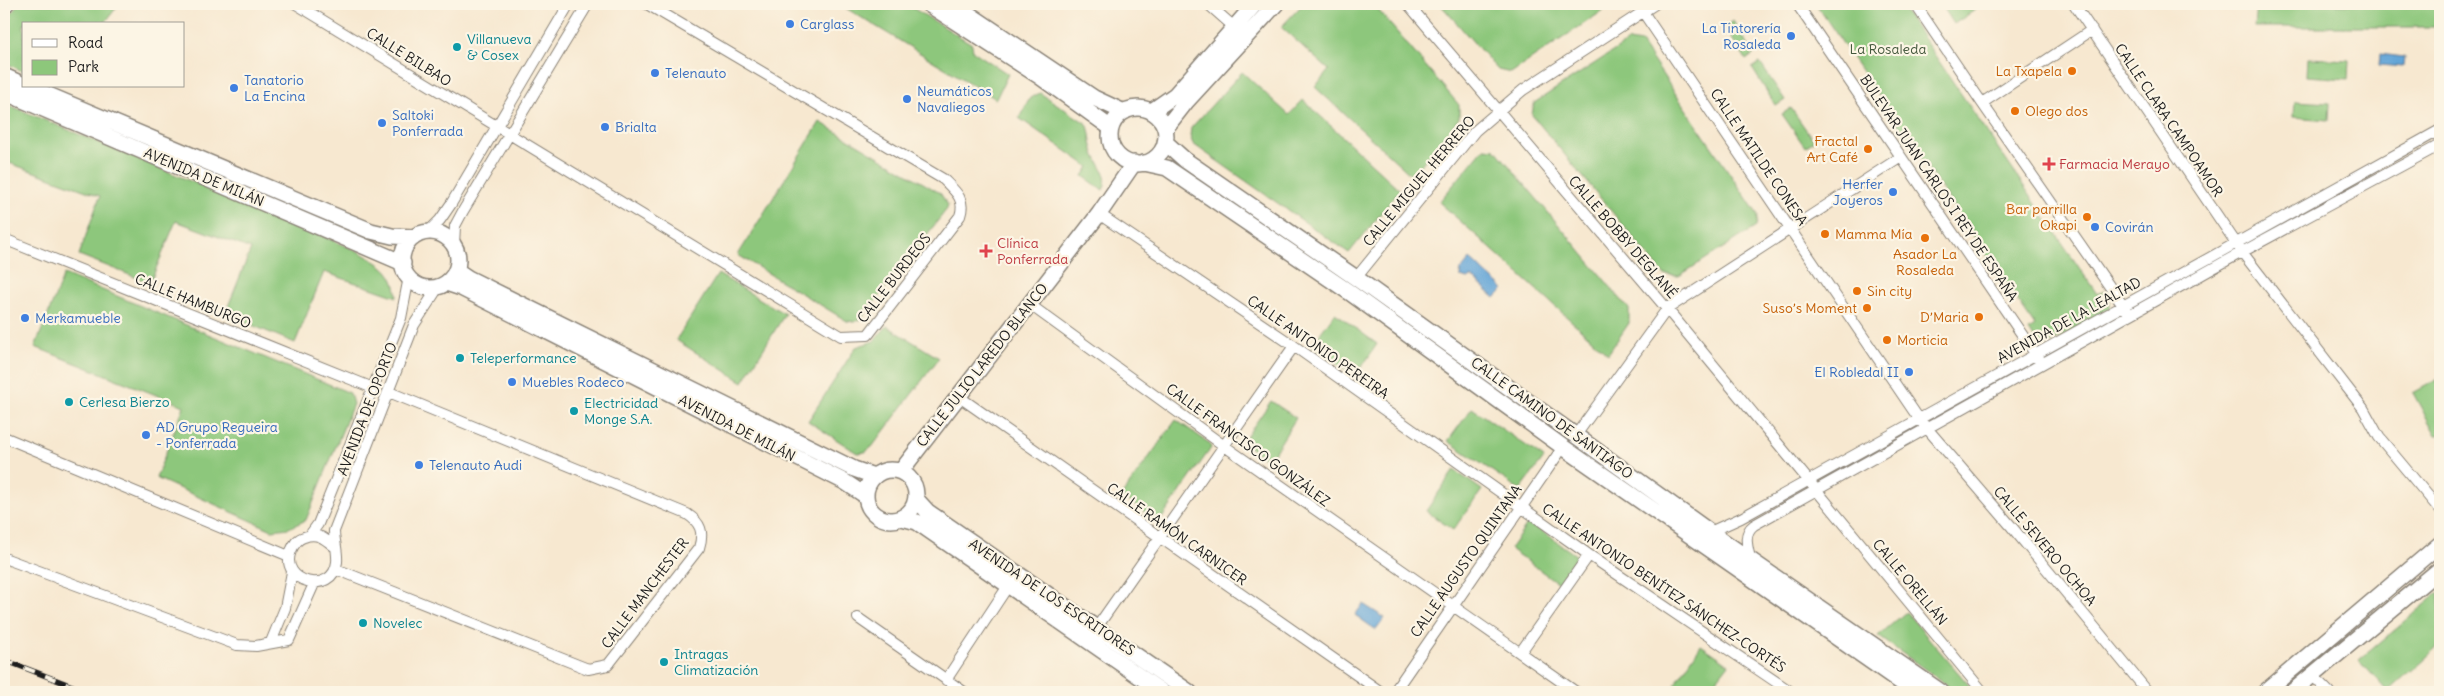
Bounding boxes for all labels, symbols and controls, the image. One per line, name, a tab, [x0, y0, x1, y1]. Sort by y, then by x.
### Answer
place label: Carglass	[800, 15, 854, 33]
marker: Carglass	[784, 18, 796, 30]
place label: La Tintorería Rosaleda	[1701, 19, 1781, 53]
legend	[22, 22, 185, 88]
street label: CALLE BILBAO	[363, 24, 455, 90]
place label: Villanueva & Cosex	[467, 30, 532, 64]
marker: La Tintorería Rosaleda	[1785, 30, 1797, 42]
text: Road	[68, 33, 103, 52]
park label: La Rosaleda	[1850, 40, 1926, 58]
street label: CALLE CLARA CAMPOAMOR	[2111, 40, 2227, 200]
marker: Villanueva & Cosex	[451, 41, 463, 53]
text: Park	[68, 57, 99, 76]
place label: La Txapela	[1995, 62, 2062, 80]
place label: Telenauto	[665, 64, 726, 82]
marker: La Txapela	[2066, 65, 2078, 77]
marker: Telenauto	[649, 67, 661, 79]
place label: Tanatorio La Encina	[244, 71, 305, 105]
street label: BULEVAR JUAN CARLOS I REY DE ESPAÑA	[1856, 71, 2022, 305]
marker: Tanatorio La Encina	[228, 82, 240, 94]
place label: Neumáticos Navaliegos	[917, 82, 992, 116]
street label: CALLE MATILDE CONESA	[1706, 85, 1812, 229]
marker: Neumáticos Navaliegos	[901, 93, 913, 105]
place label: Olego dos	[2025, 102, 2088, 120]
marker: Olego dos	[2009, 105, 2021, 117]
place label: Saltoki Ponferrada	[392, 106, 463, 140]
street label: CALLE MIGUEL HERRERO	[1359, 112, 1479, 250]
marker: Saltoki Ponferrada	[376, 117, 388, 129]
place label: Brialta	[615, 118, 657, 136]
marker: Brialta	[599, 121, 611, 133]
place label: Fractal Art Café	[1806, 132, 1858, 166]
marker: Fractal Art Café	[1862, 143, 1874, 155]
street label: AVENIDA DE MILÁN	[141, 144, 267, 210]
place label: Farmacia Merayo	[2059, 155, 2170, 173]
marker: Farmacia Merayo	[2043, 158, 2055, 170]
street label: CALLE BOBBY DEGLANÉ	[1565, 172, 1681, 302]
place label: Herfer Joyeros	[1833, 175, 1883, 209]
marker: Herfer Joyeros	[1887, 186, 1899, 198]
place label: Bar parrilla Okapi	[2006, 200, 2077, 234]
marker: Bar parrilla Okapi	[2081, 211, 2093, 223]
place label: Covirán	[2105, 218, 2154, 236]
marker: Covirán	[2089, 221, 2101, 233]
place label: Mamma Mía	[1835, 225, 1913, 243]
marker: Mamma Mía	[1819, 228, 1831, 240]
street label: CALLE BURDEOS	[853, 229, 935, 327]
marker: Asador La Rosaleda	[1919, 232, 1931, 244]
place label: Clínica Ponferrada	[997, 234, 1068, 268]
marker: Clínica Ponferrada	[979, 244, 993, 258]
place label: Asador La Rosaleda	[1893, 245, 1957, 279]
street label: CALLE HAMBURGO	[132, 269, 254, 333]
street label: AVENIDA DE LA LEALTAD	[1994, 273, 2144, 367]
street label: CALLE JULIO LAREDO BLANCO	[913, 280, 1052, 450]
place label: Sin city	[1867, 282, 1912, 300]
marker: Sin city	[1851, 285, 1863, 297]
street label: CALLE ANTONIO PEREIRA	[1244, 291, 1392, 403]
place label: Suso’s Moment	[1763, 299, 1857, 317]
marker: Suso’s Moment	[1861, 302, 1873, 314]
place label: D’Maria	[1920, 308, 1969, 326]
place label: Merkamueble	[35, 309, 121, 327]
marker: D’Maria	[1973, 311, 1985, 323]
marker: Merkamueble	[19, 312, 31, 324]
place label: Morticia	[1897, 331, 1948, 349]
marker: Morticia	[1881, 334, 1893, 346]
street label: AVENIDA DE OPORTO	[333, 340, 401, 478]
place label: Teleperformance	[470, 349, 577, 367]
marker: Teleperformance	[454, 352, 466, 364]
street label: CALLE CAMINO DE SANTIAGO	[1468, 353, 1637, 483]
place label: El Robledal II	[1814, 363, 1899, 381]
marker: El Robledal II	[1903, 366, 1915, 378]
place label: Muebles Rodeco	[522, 373, 624, 391]
marker: Muebles Rodeco	[506, 376, 518, 388]
street label: CALLE FRANCISCO GONZÁLEZ	[1163, 380, 1333, 511]
street label: AVENIDA DE MILÁN	[676, 391, 798, 465]
place label: Cerlesa Bierzo	[79, 393, 170, 411]
place label: Electricidad Monge S.A.	[584, 394, 658, 428]
marker: Cerlesa Bierzo	[63, 396, 75, 408]
marker: Electricidad Monge S.A.	[568, 405, 580, 417]
place label: AD Grupo Regueira - Ponferrada	[156, 418, 278, 452]
marker: AD Grupo Regueira - Ponferrada	[140, 429, 152, 441]
place label: Telenauto Audi	[429, 456, 522, 474]
marker: Telenauto Audi	[413, 459, 425, 471]
street label: CALLE RAMÓN CARNICER	[1103, 479, 1251, 589]
street label: CALLE AUGUSTO QUINTANA	[1406, 481, 1526, 641]
street label: CALLE SEVERO OCHOA	[1990, 482, 2100, 610]
street label: CALLE ANTONIO BENÍTEZ SÁNCHEZ-CORTÉS	[1539, 500, 1789, 677]
street label: CALLE MANCHESTER	[597, 534, 693, 652]
street label: AVENIDA DE LOS ESCRITORES	[965, 535, 1139, 660]
street label: CALLE ORELLÁN	[1869, 535, 1951, 629]
place label: Novelec	[373, 614, 423, 632]
marker: Novelec	[357, 617, 369, 629]
place label: Intragas Climatización	[674, 645, 758, 679]
marker: Intragas Climatización	[658, 656, 670, 668]

